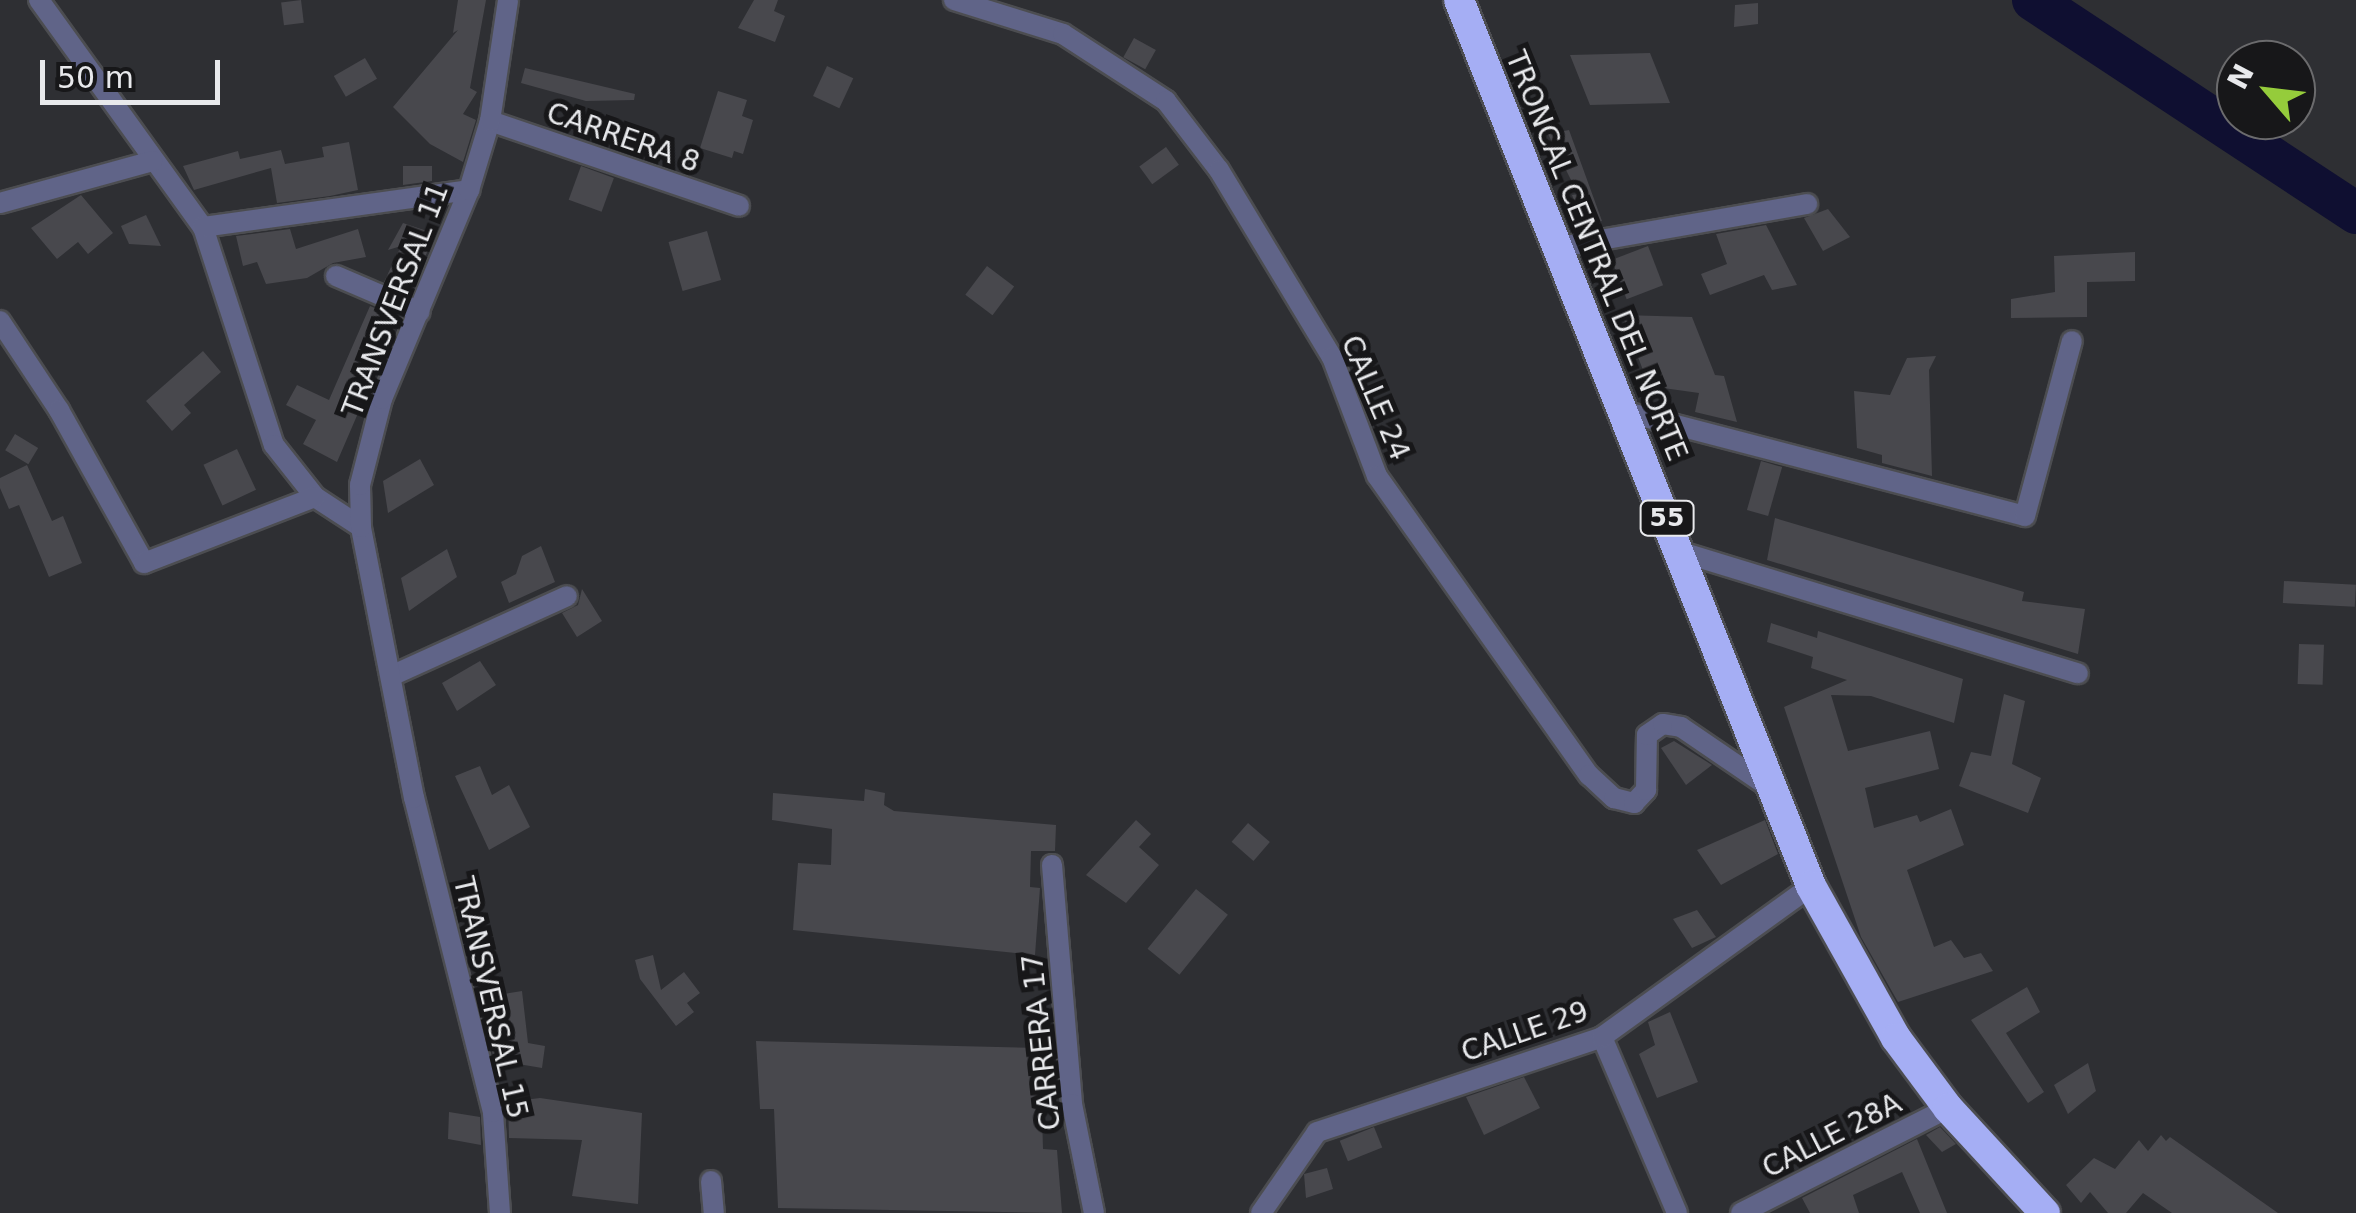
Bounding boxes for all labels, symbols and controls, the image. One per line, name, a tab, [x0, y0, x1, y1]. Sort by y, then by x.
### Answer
scale bar	[45, 40, 225, 102]
north arrow	[2216, 40, 2316, 140]
street label: TRONCAL CENTRAL DEL NORTE	[1498, 46, 1694, 466]
text: N	[2221, 59, 2261, 95]
text: 50 m	[57, 60, 134, 95]
street label: CARRERA 8	[542, 96, 704, 180]
street label: TRANSVERSAL 11	[336, 179, 456, 421]
street label: CALLE 24	[1334, 331, 1416, 465]
road number: 55	[1640, 498, 1694, 538]
street label: TRANSVERSAL 15	[446, 874, 534, 1122]
street label: CARRERA 17	[1016, 952, 1068, 1132]
street label: CALLE 29	[1457, 995, 1593, 1069]
street label: CALLE 28A	[1757, 1087, 1907, 1185]

